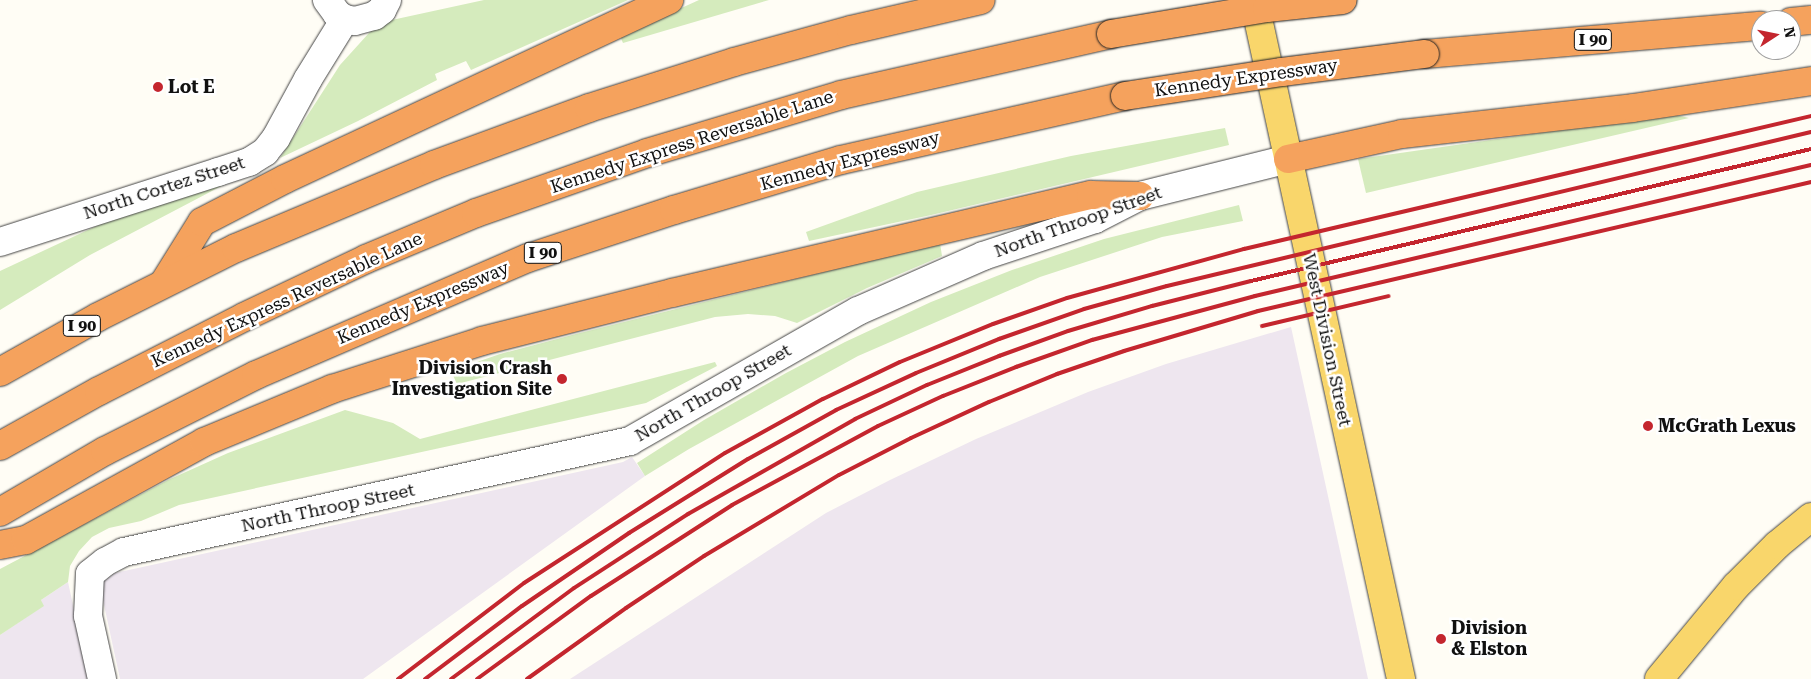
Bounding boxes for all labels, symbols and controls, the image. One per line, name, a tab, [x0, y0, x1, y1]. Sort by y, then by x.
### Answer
north arrow	[1751, 10, 1801, 60]
road number: I 90	[1573, 26, 1613, 54]
text: N	[1781, 26, 1799, 39]
street label: Kennedy Expressway	[1153, 54, 1339, 102]
place label: Lot E	[168, 76, 215, 98]
marker: Lot E	[152, 81, 164, 93]
street label: Kennedy Express Reversable Lane	[548, 86, 836, 198]
street label: Kennedy Expressway	[758, 127, 942, 195]
street label: North Cortez Street	[81, 152, 247, 224]
street label: North Throop Street	[991, 182, 1165, 262]
street label: Kennedy Express Reversable Lane	[148, 228, 426, 372]
road number: I 90	[523, 240, 563, 266]
street label: West Division Street	[1298, 252, 1356, 428]
street label: Kennedy Expressway	[334, 257, 512, 349]
road number: I 90	[62, 312, 102, 340]
street label: North Throop Street	[631, 339, 795, 447]
place label: Division Crash Investigation Site	[392, 358, 552, 400]
marker: Division Crash Investigation Site	[556, 373, 568, 385]
place label: McGrath Lexus	[1658, 415, 1796, 437]
marker: McGrath Lexus	[1642, 420, 1654, 432]
street label: North Throop Street	[239, 479, 417, 537]
place label: Division & Elston	[1451, 618, 1527, 660]
marker: Division & Elston	[1435, 633, 1447, 645]

